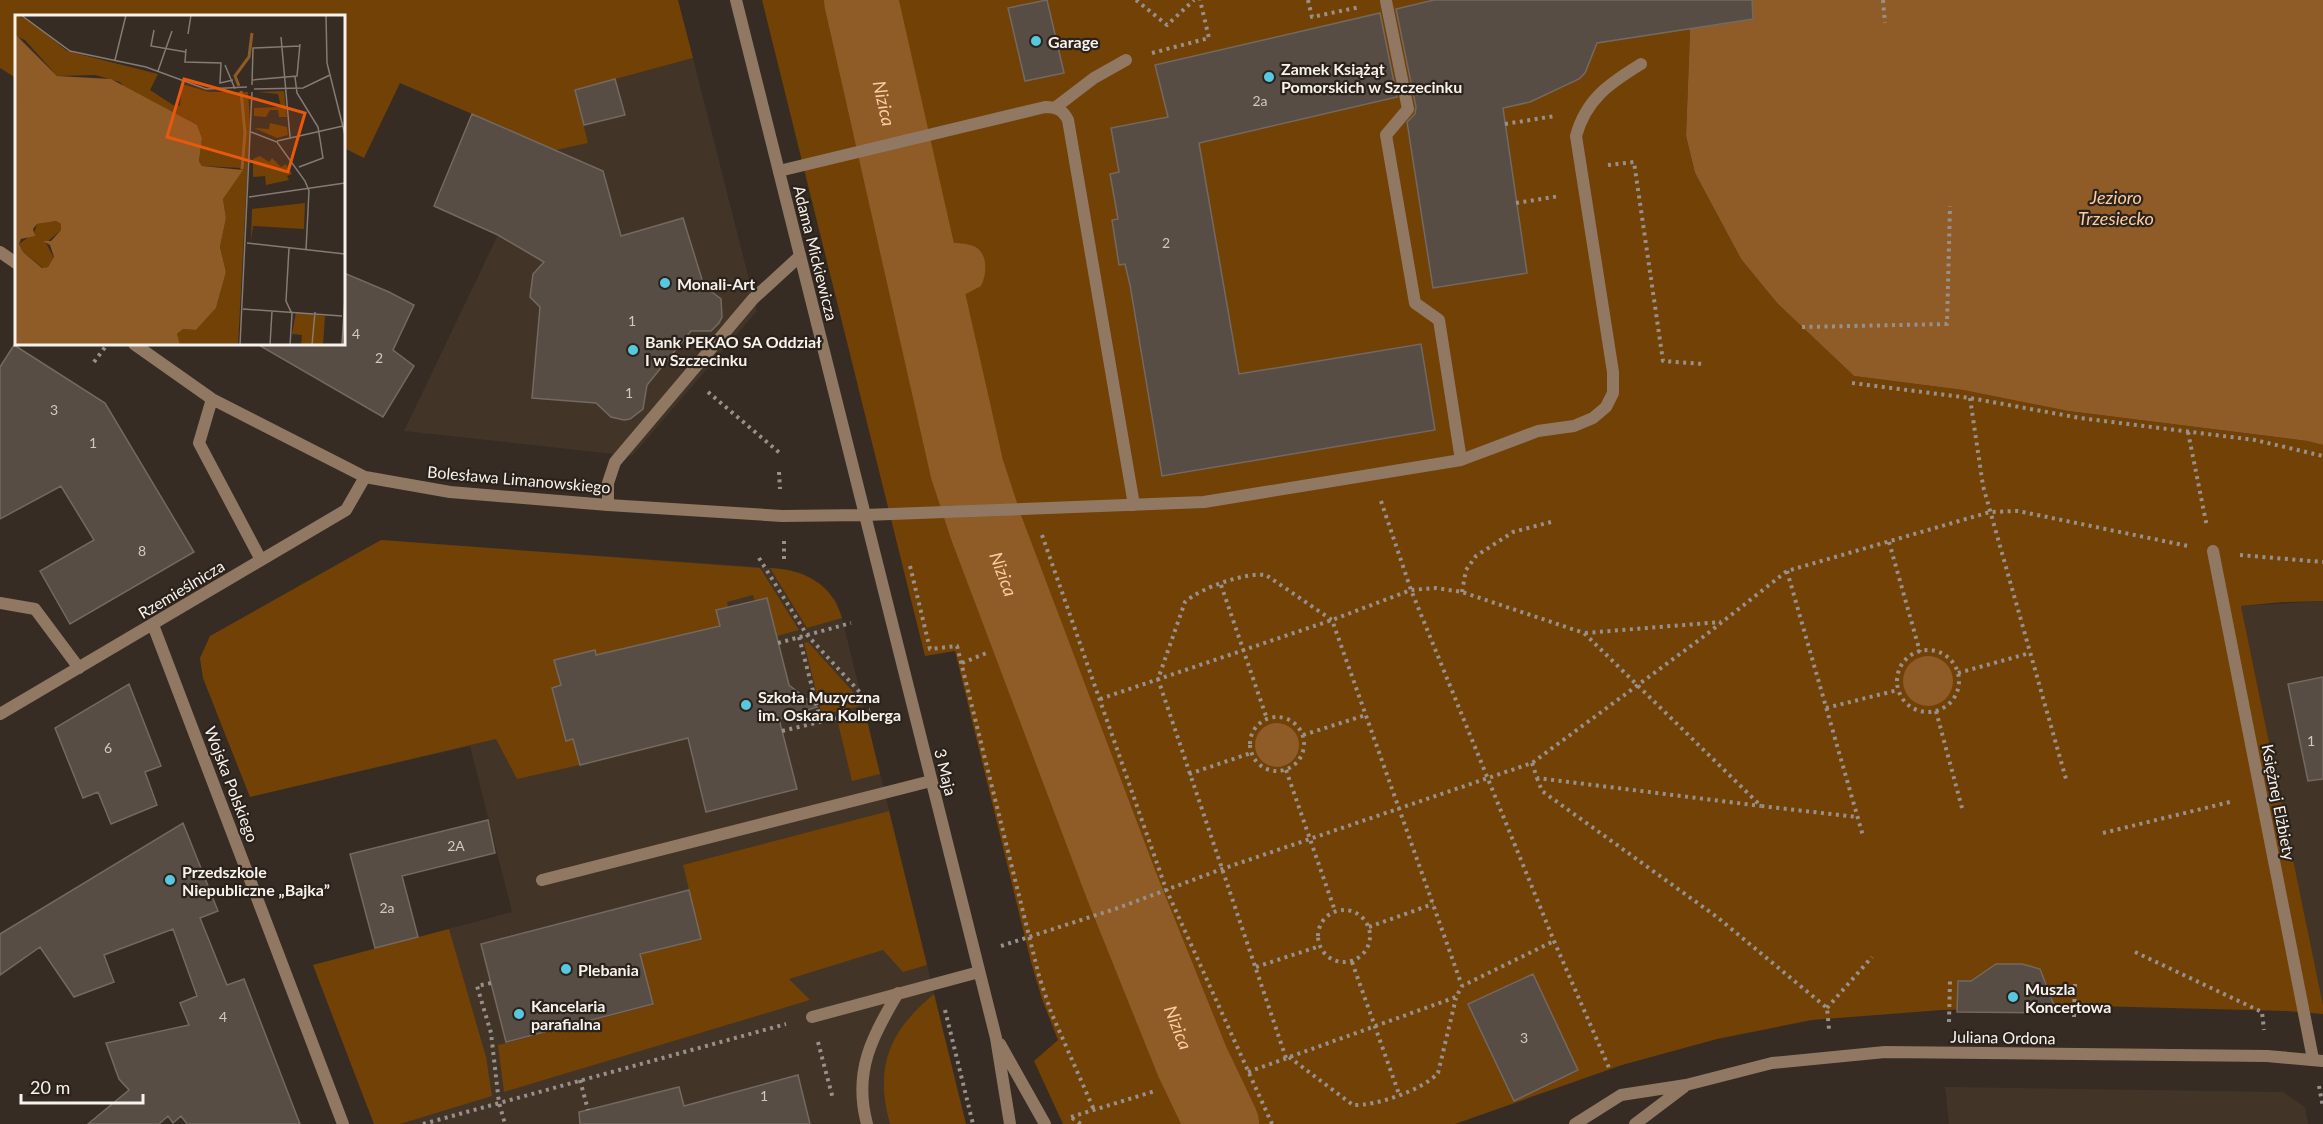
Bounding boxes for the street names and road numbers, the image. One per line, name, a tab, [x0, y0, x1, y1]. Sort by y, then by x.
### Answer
street label: Adama Mickiewicza	[790, 183, 842, 323]
street label: Bolesława Limanowskiego	[427, 462, 611, 496]
street label: Rzemieślnicza	[134, 556, 228, 622]
street label: Wojska Polskiego	[201, 723, 263, 845]
street label: Księżnej Elżbiety	[2258, 742, 2300, 862]
street label: 3 Maja	[931, 747, 961, 797]
street label: Juliana Ordona	[1950, 1027, 2056, 1047]

